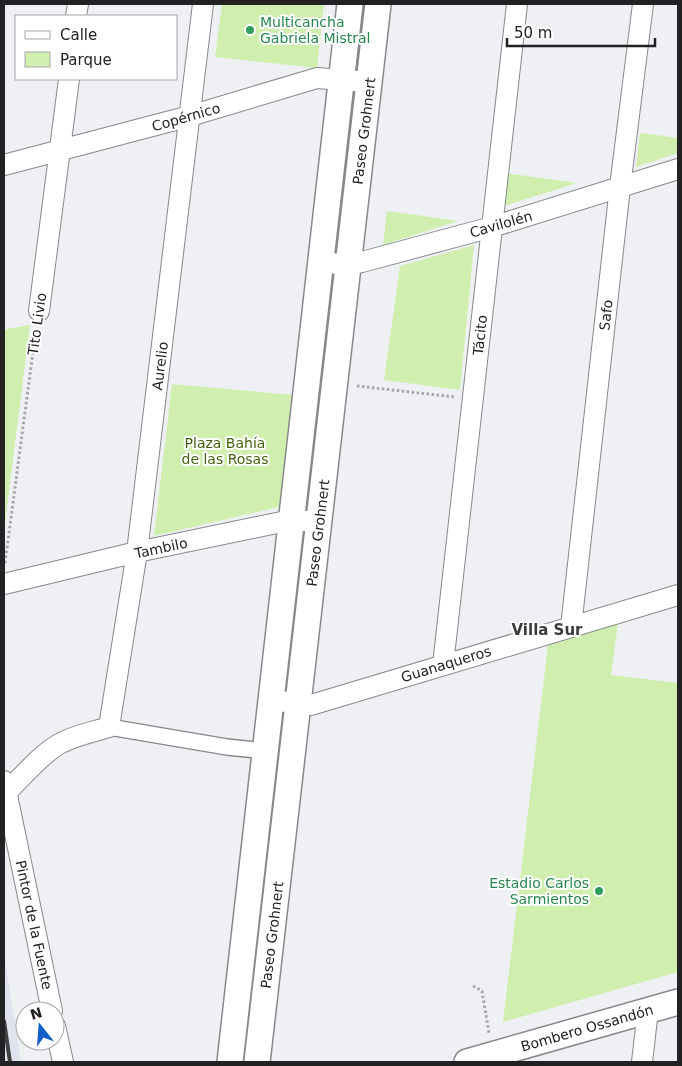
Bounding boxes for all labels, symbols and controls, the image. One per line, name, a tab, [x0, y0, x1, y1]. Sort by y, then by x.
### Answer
place label: Multicancha Gabriela Mistral	[260, 14, 370, 46]
legend	[15, 15, 178, 80]
scale bar	[507, 15, 654, 47]
marker: Multicancha Gabriela Mistral	[244, 24, 256, 36]
text: 50 m	[514, 24, 552, 42]
text: Calle	[60, 26, 97, 44]
text: Parque	[60, 51, 112, 69]
street label: Paseo Grohnert	[349, 76, 379, 185]
street label: Copérnico	[150, 100, 222, 134]
street label: Cavilolén	[468, 207, 534, 241]
street label: Tito Livio	[25, 292, 49, 357]
street label: Safo	[596, 299, 616, 331]
street label: Tácito	[470, 314, 490, 357]
street label: Aurelio	[149, 341, 171, 391]
park label: Plaza Bahía de las Rosas	[182, 435, 269, 467]
street label: Paseo Grohnert	[303, 478, 333, 587]
street label: Tambilo	[132, 535, 189, 562]
district label: Villa Sur	[512, 621, 583, 639]
street label: Guanaqueros	[399, 643, 493, 685]
street label: Pintor de la Fuente	[12, 859, 56, 991]
place label: Estadio Carlos Sarmientos	[489, 875, 589, 907]
street label: Paseo Grohnert	[257, 880, 287, 989]
marker: Estadio Carlos Sarmientos	[593, 885, 605, 897]
north arrow	[15, 1001, 65, 1051]
street label: Bombero Ossandón	[519, 1001, 655, 1055]
text: N	[28, 1004, 44, 1023]

